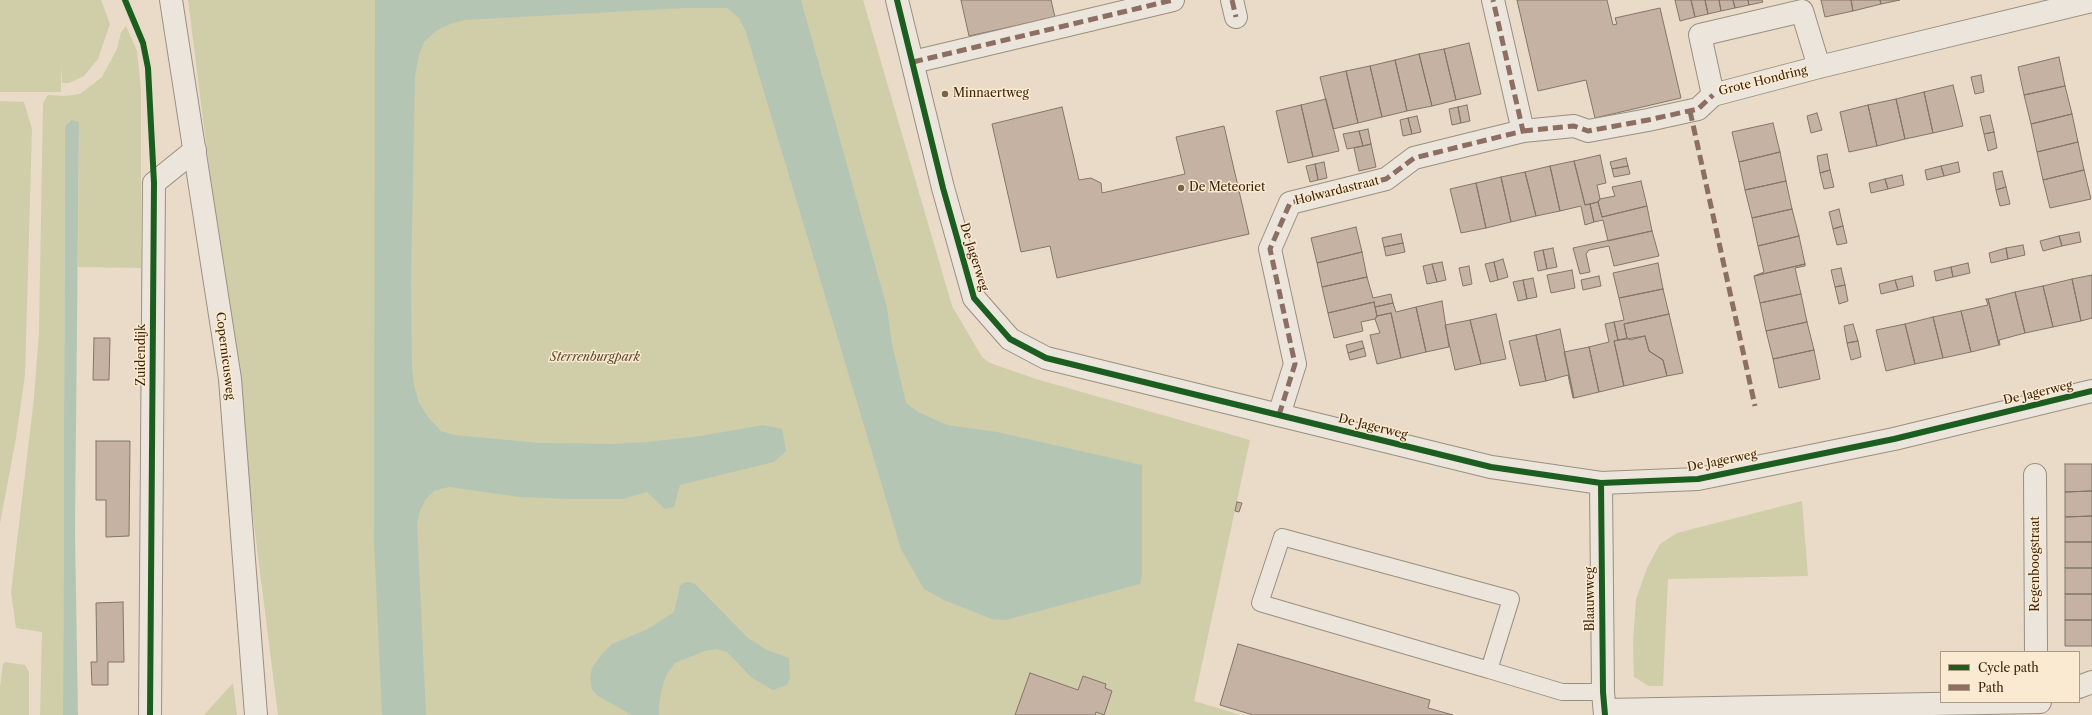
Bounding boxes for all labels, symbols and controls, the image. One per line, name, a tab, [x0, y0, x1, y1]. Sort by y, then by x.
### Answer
street label: Grote Hondring	[1717, 63, 1809, 99]
place label: Minnaertweg	[953, 87, 1029, 101]
marker: Minnaertweg	[940, 89, 950, 99]
street label: Holwardastraat	[1293, 174, 1381, 208]
place label: De Meteoriet	[1189, 181, 1265, 195]
marker: De Meteoriet	[1176, 183, 1186, 193]
street label: De Jagerweg	[957, 221, 991, 293]
street label: Copernicusweg	[212, 311, 238, 401]
street label: Zuidendijk	[135, 324, 149, 386]
park label: Sterrenburgpark	[550, 351, 640, 365]
street label: De Jagerweg	[2002, 378, 2074, 408]
street label: De Jagerweg	[1337, 411, 1409, 443]
street label: De Jagerweg	[1686, 447, 1758, 475]
street label: Regenboogstraat	[2029, 516, 2043, 612]
street label: Blaauwweg	[1584, 567, 1598, 631]
legend	[1940, 651, 2080, 703]
text: Cycle path	[1978, 660, 2039, 675]
text: Path	[1978, 680, 2004, 695]

